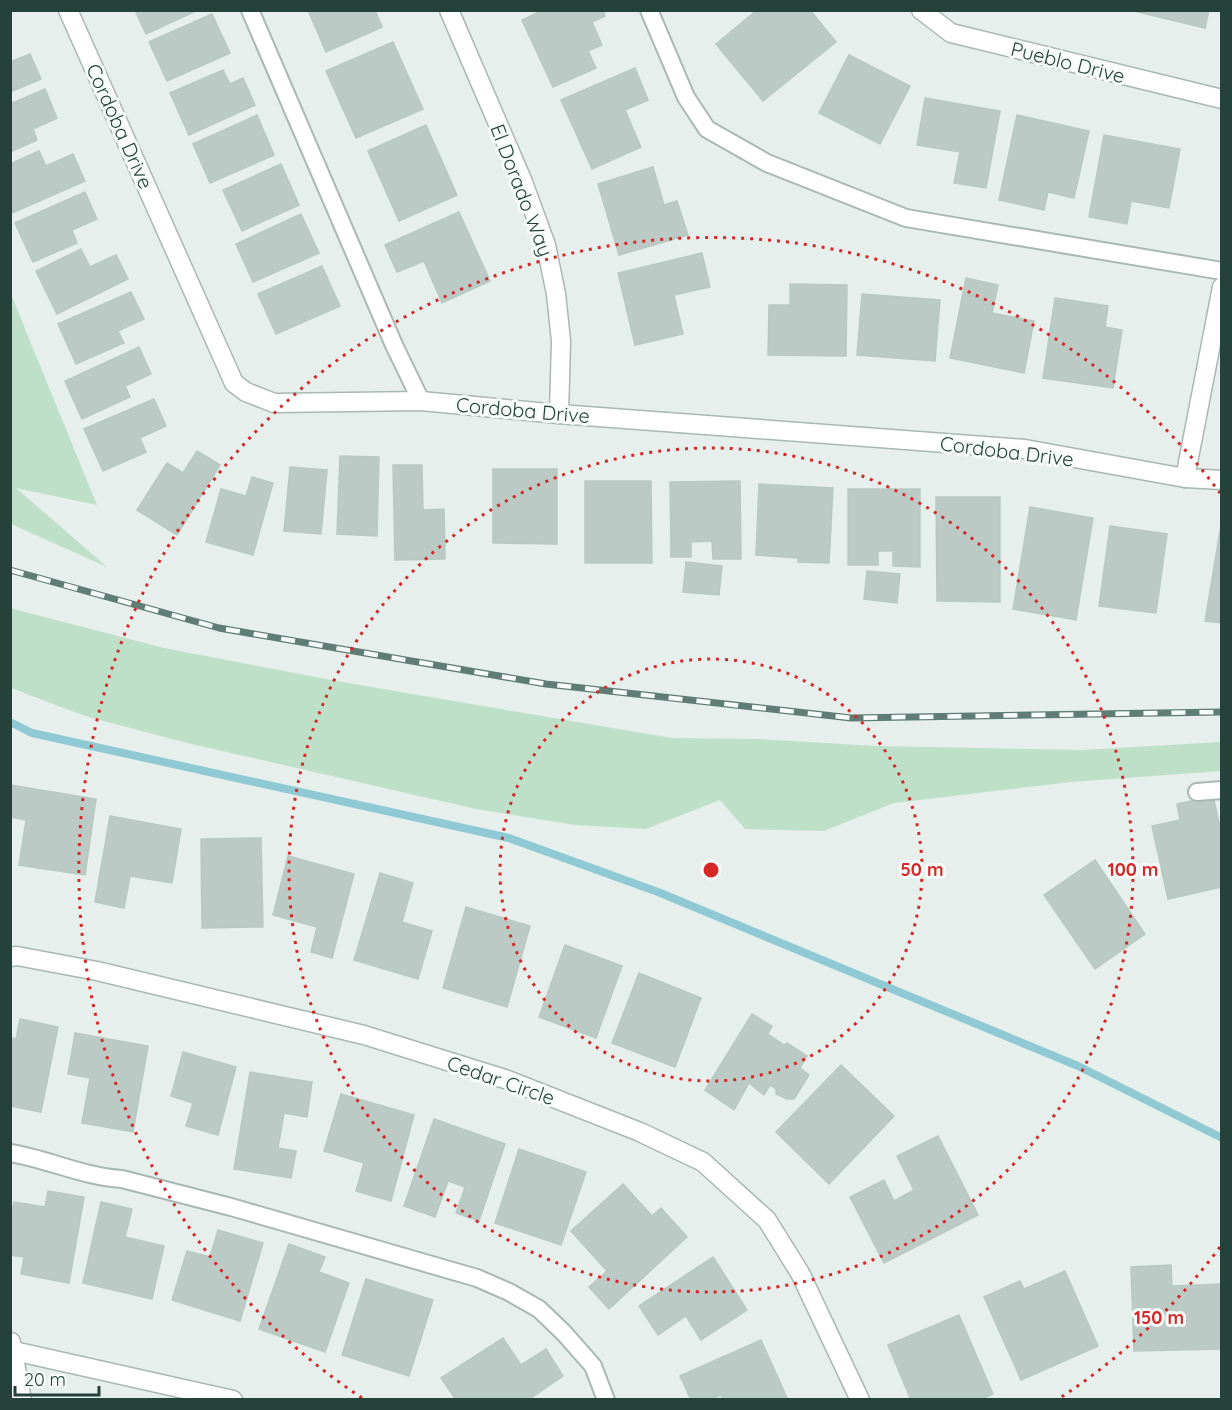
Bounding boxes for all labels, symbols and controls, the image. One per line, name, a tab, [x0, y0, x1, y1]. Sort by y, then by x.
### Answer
street label: Pueblo Drive	[1008, 36, 1128, 88]
street label: Cordoba Drive	[81, 60, 159, 192]
street label: El Dorado Way	[485, 120, 559, 260]
street label: Cordoba Drive	[455, 392, 591, 428]
street label: Cordoba Drive	[939, 430, 1075, 472]
text: 50 m	[900, 858, 944, 881]
text: 100 m	[1108, 858, 1158, 881]
centre of rings	[701, 860, 721, 880]
street label: Cedar Circle	[444, 1050, 558, 1110]
text: 150 m	[1134, 1306, 1184, 1329]
scale bar	[15, 1359, 99, 1397]
text: 20 m	[24, 1368, 66, 1391]

